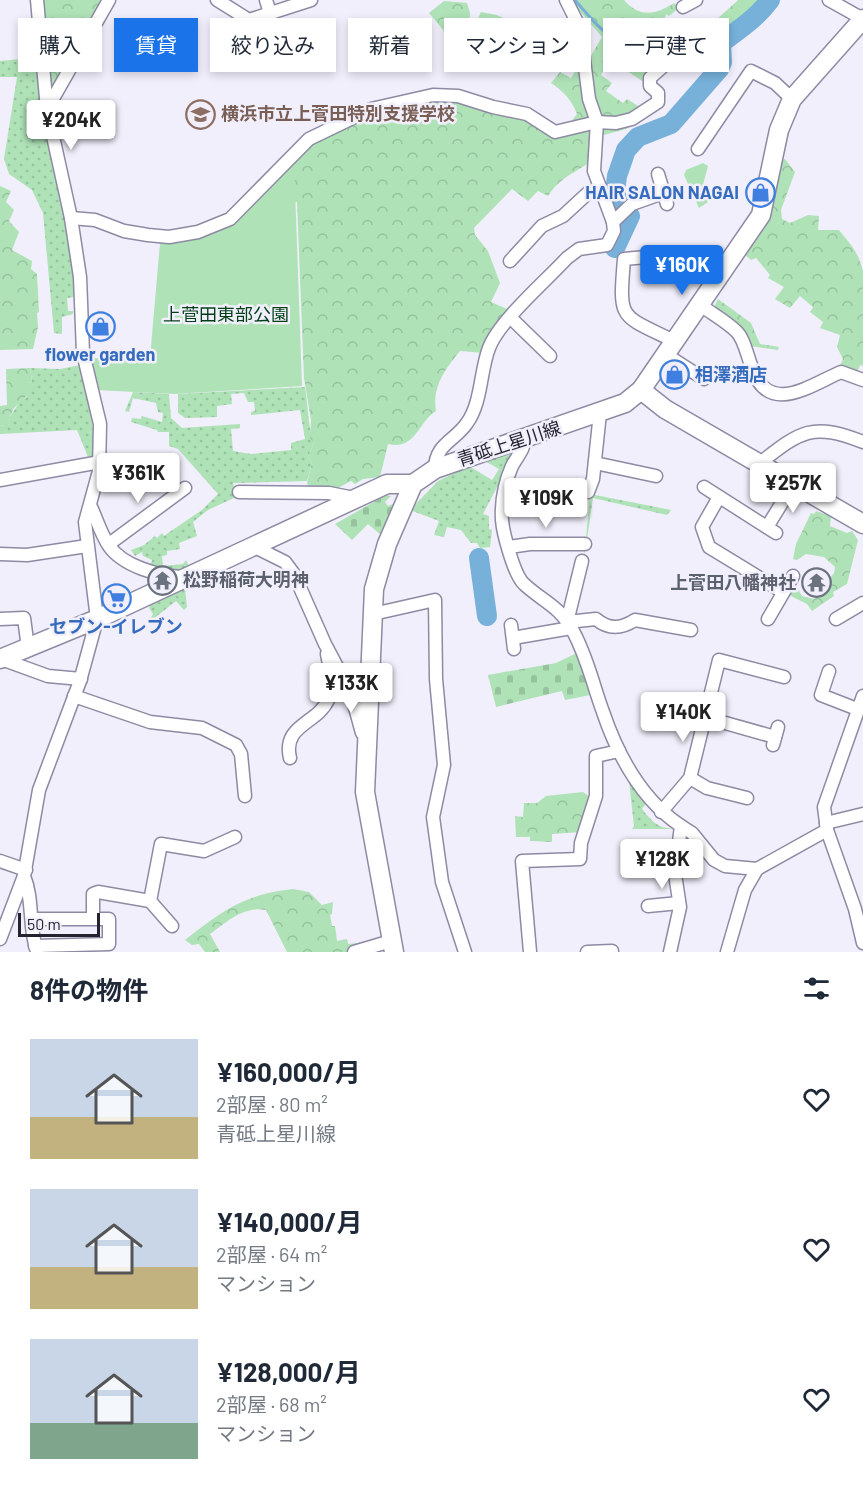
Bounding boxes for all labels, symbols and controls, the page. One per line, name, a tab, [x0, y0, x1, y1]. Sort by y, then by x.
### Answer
chip: 購入	[18, 18, 102, 72]
chip: 賃貸	[114, 18, 198, 72]
chip: 絞り込み	[210, 18, 336, 72]
chip: 新着	[348, 18, 432, 72]
chip: マンション	[444, 18, 591, 72]
chip: 一戸建て	[603, 18, 729, 72]
school or university icon: 横浜市立上菅田特別支援学校	[184, 98, 216, 130]
pin: ¥204K	[29, 100, 113, 151]
place label: 横浜市立上菅田特別支援学校	[221, 102, 455, 124]
text: ¥204K	[41, 107, 101, 131]
shop icon: HAIR SALON NAGAI	[744, 177, 776, 209]
place label: HAIR SALON NAGAI	[585, 181, 739, 203]
pin: ¥160K	[640, 245, 724, 296]
text: ¥160K	[654, 252, 710, 276]
park label: 上菅田東部公園	[163, 303, 289, 325]
shop icon: flower garden	[84, 310, 116, 342]
place label: flower garden	[45, 343, 155, 365]
shop icon: 相澤酒店	[658, 359, 690, 391]
place label: 相澤酒店	[695, 363, 767, 385]
street label: 青砥上星川線	[454, 416, 563, 470]
pin: ¥361K	[96, 453, 180, 504]
text: ¥361K	[111, 460, 165, 484]
pin: ¥257K	[751, 463, 835, 514]
text: ¥257K	[764, 470, 822, 494]
pin: ¥109K	[504, 478, 588, 529]
text: ¥109K	[518, 485, 574, 509]
temple icon: 松野稲荷大明神	[146, 564, 178, 596]
temple icon: 上菅田八幡神社	[801, 567, 833, 599]
place label: 松野稲荷大明神	[183, 568, 309, 590]
place label: 上菅田八幡神社	[670, 571, 796, 593]
supermarket icon: セブン-イレブン	[100, 582, 132, 614]
place label: セブン-イレブン	[49, 615, 183, 637]
pin: ¥133K	[309, 663, 393, 714]
text: ¥133K	[324, 670, 378, 694]
pin: ¥140K	[641, 692, 725, 743]
text: ¥140K	[655, 699, 711, 723]
pin: ¥128K	[620, 839, 704, 890]
text: ¥128K	[634, 846, 690, 870]
scale bar	[18, 910, 100, 938]
text: 50 m	[27, 914, 61, 933]
icon: filters	[800, 972, 833, 1005]
text: 8件の物件	[30, 974, 148, 1005]
text: ¥160,000/月	[216, 1056, 361, 1087]
icon: home	[78, 1063, 150, 1135]
icon: heart	[800, 1083, 833, 1116]
text: 2部屋 · 80 m²	[216, 1092, 328, 1116]
text: 青砥上星川線	[216, 1121, 336, 1145]
text: ¥140,000/月	[216, 1206, 363, 1237]
icon: home	[78, 1213, 150, 1285]
icon: heart	[800, 1233, 833, 1266]
text: 2部屋 · 64 m²	[216, 1242, 327, 1266]
text: マンション	[216, 1271, 316, 1295]
text: ¥128,000/月	[216, 1356, 361, 1387]
icon: home	[78, 1363, 150, 1435]
icon: heart	[800, 1383, 833, 1416]
text: 2部屋 · 68 m²	[216, 1392, 327, 1416]
text: マンション	[216, 1421, 316, 1445]

